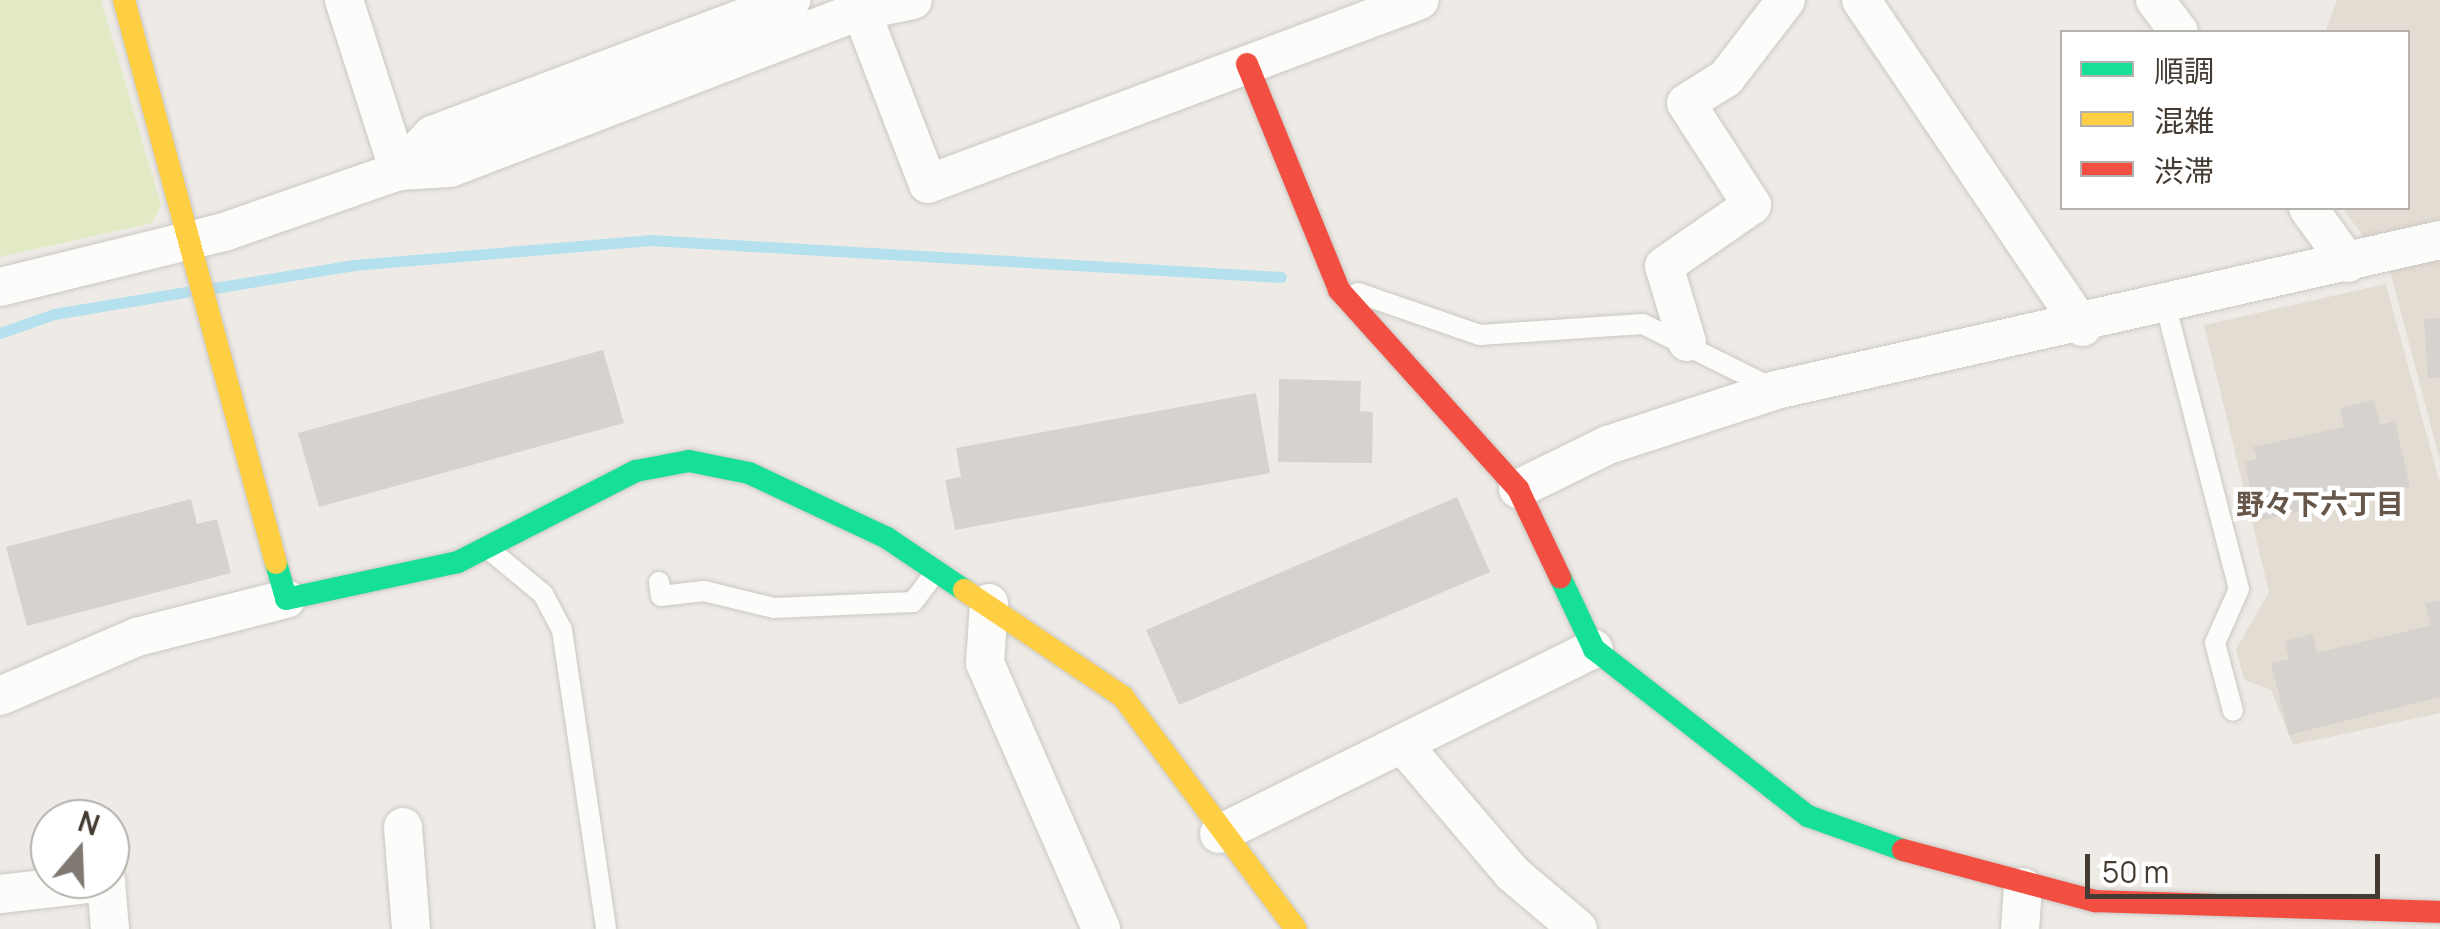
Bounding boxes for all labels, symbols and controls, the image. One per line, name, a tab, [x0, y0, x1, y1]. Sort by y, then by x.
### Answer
legend	[2060, 30, 2410, 210]
text: 順調	[2154, 50, 2214, 91]
text: 混雑	[2154, 100, 2214, 141]
text: 渋滞	[2154, 150, 2214, 191]
district label: 野々下六丁目	[2236, 486, 2404, 520]
north arrow	[30, 799, 130, 899]
text: N	[73, 801, 105, 844]
scale bar	[2090, 834, 2385, 896]
text: 50 m	[2102, 851, 2169, 892]

